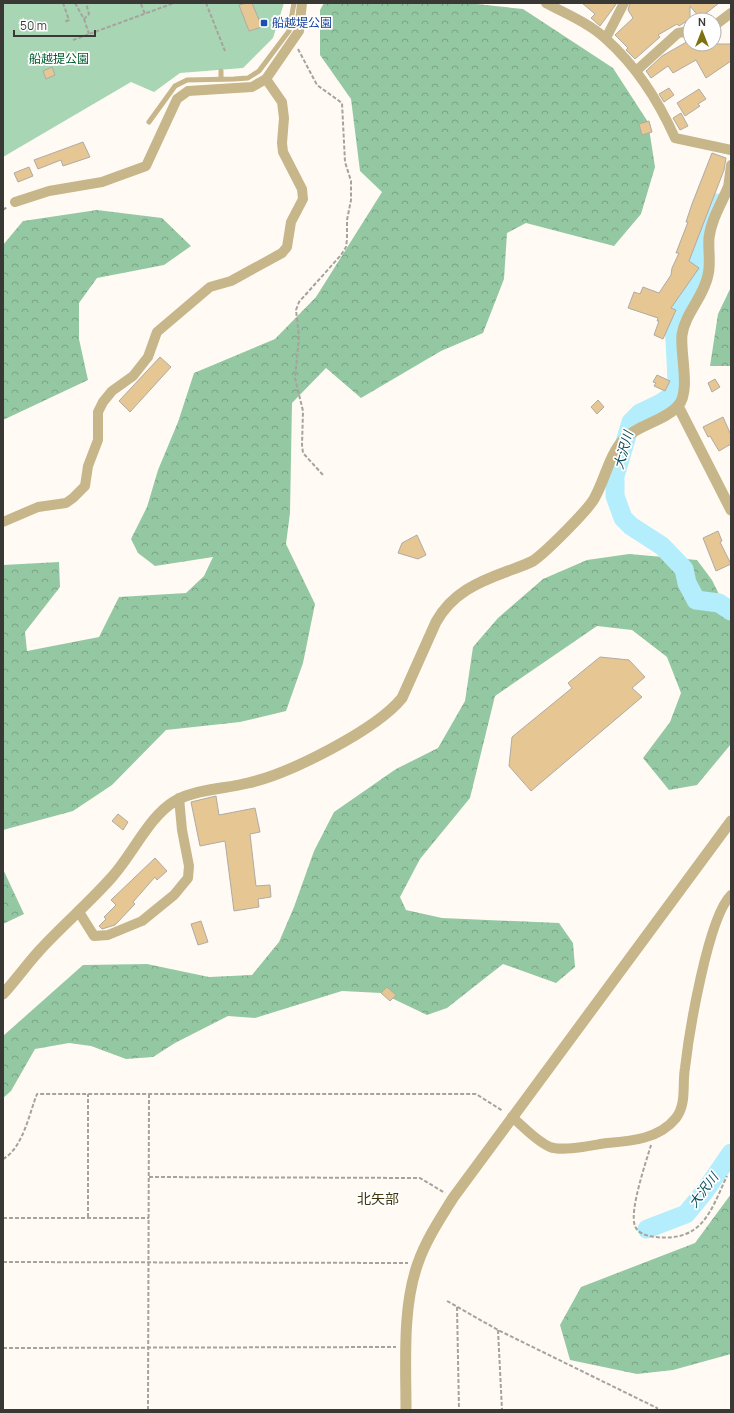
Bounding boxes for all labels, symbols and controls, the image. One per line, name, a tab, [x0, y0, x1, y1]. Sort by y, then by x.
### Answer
scale bar	[14, 12, 95, 38]
north arrow	[682, 12, 722, 52]
place label: 船越堤公園	[272, 14, 332, 31]
text: N	[698, 14, 706, 29]
text: 50 m	[20, 17, 47, 34]
marker: 船越堤公園	[259, 18, 269, 28]
park label: 船越提公園	[29, 50, 89, 67]
water label: 大沢川	[609, 427, 638, 471]
water label: 大沢川	[684, 1167, 723, 1211]
district label: 北矢部	[357, 1189, 399, 1208]

